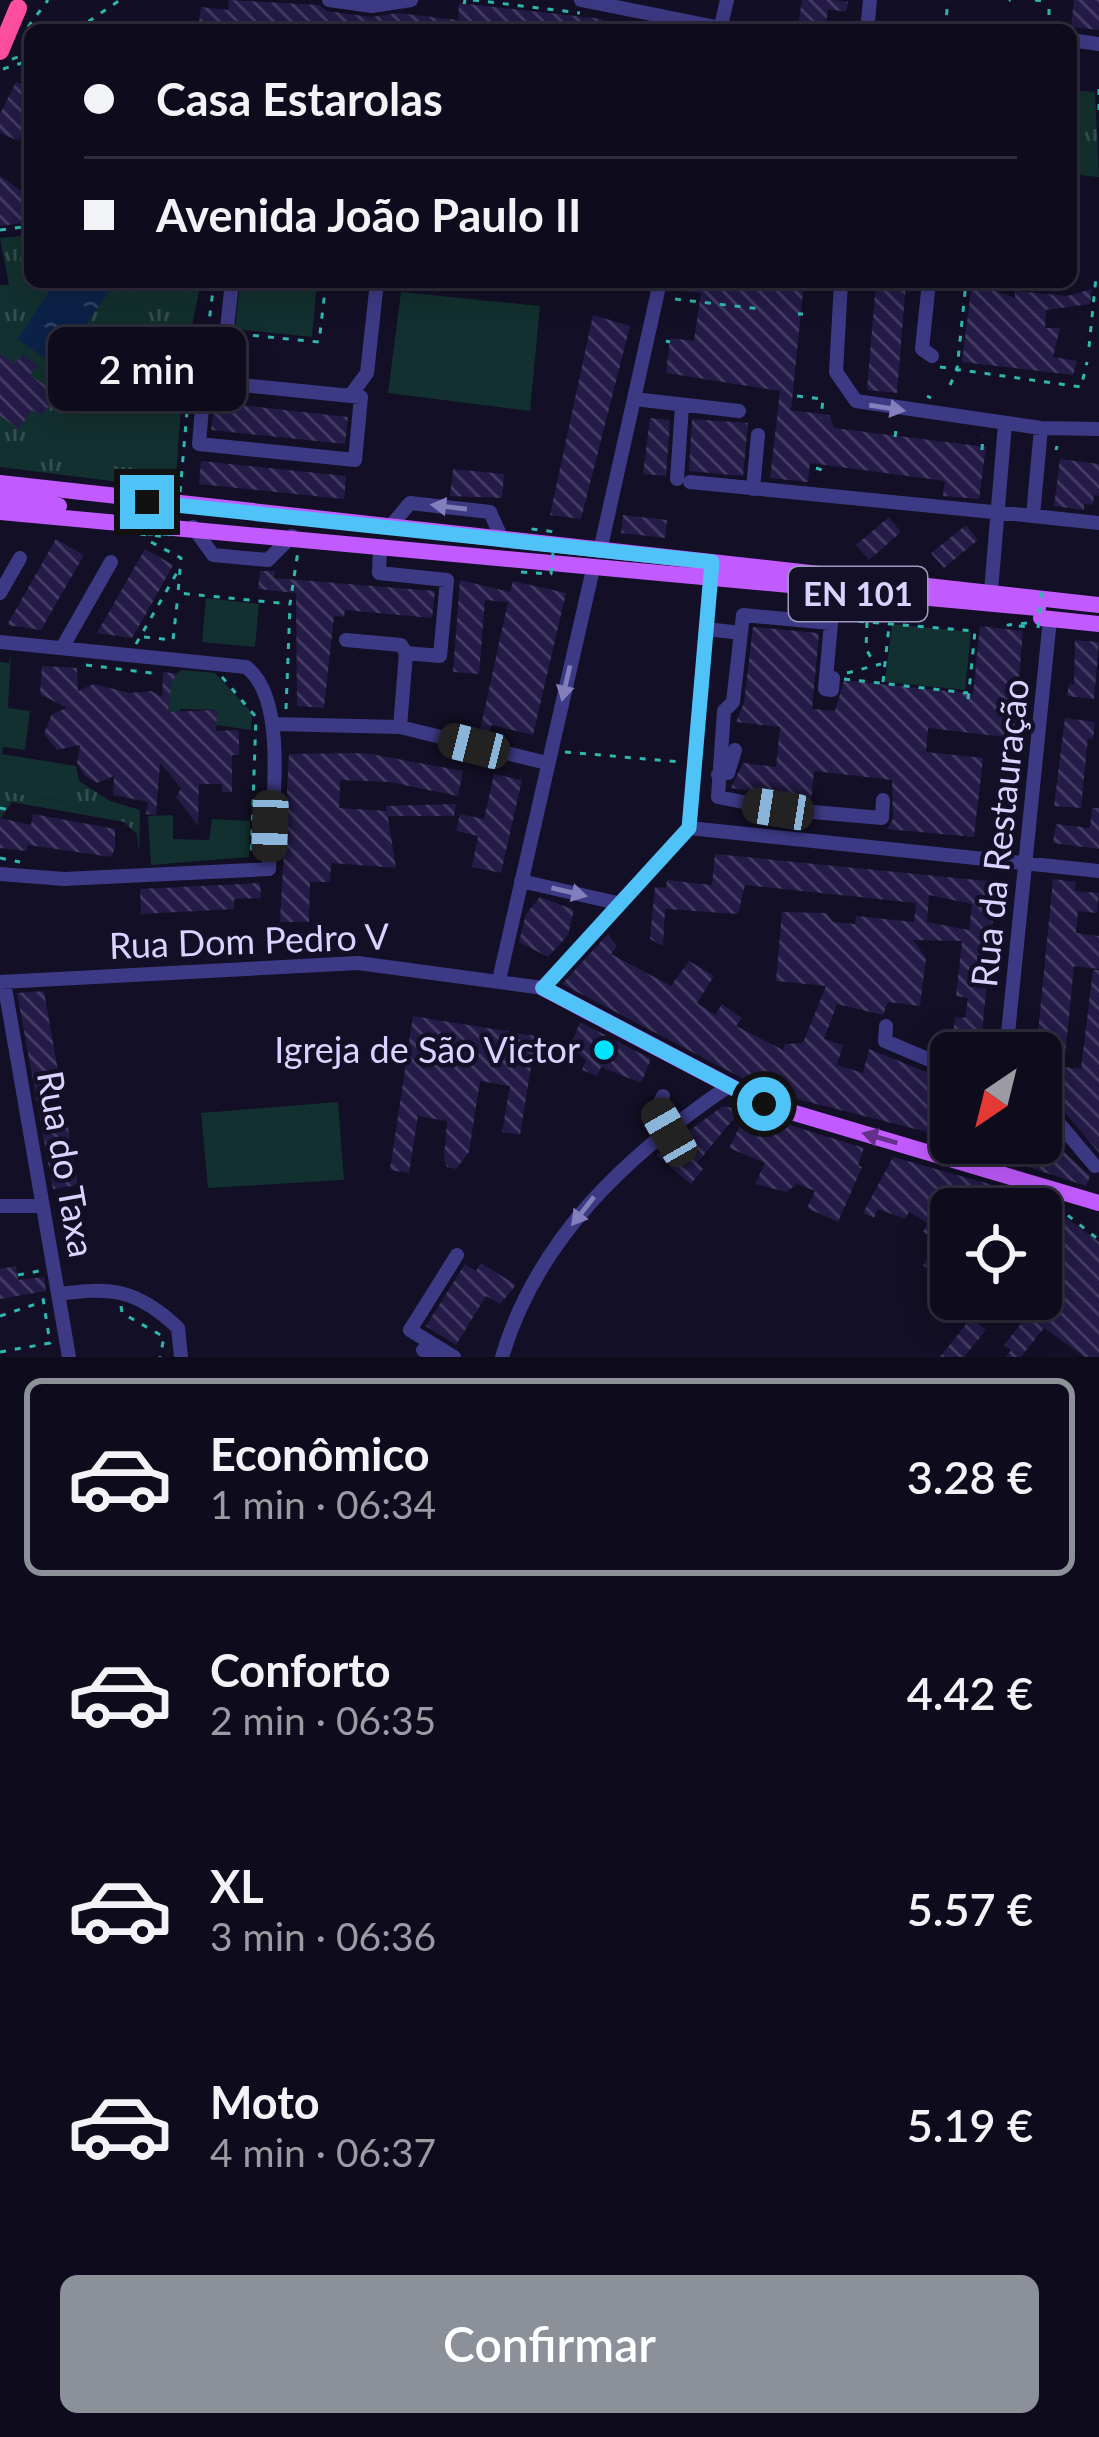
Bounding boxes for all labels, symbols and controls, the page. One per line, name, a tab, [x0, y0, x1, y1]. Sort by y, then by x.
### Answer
text: Casa Estarolas	[156, 72, 443, 126]
text: Avenida João Paulo II	[156, 188, 581, 242]
callout: 2 min	[48, 328, 246, 412]
text: 2 min	[99, 346, 195, 392]
one-way arrow	[869, 399, 906, 418]
route end	[120, 475, 174, 529]
one-way arrow	[430, 498, 467, 517]
road number: EN 101	[789, 567, 927, 621]
one-way arrow	[556, 664, 575, 702]
street label: Rua da Restauração	[961, 677, 1037, 989]
car	[435, 720, 513, 772]
car	[740, 786, 816, 832]
car	[251, 789, 289, 863]
one-way arrow	[550, 883, 588, 902]
street label: Rua Dom Pedro V	[108, 913, 390, 967]
place label: Igreja de São Victor	[274, 1027, 580, 1071]
north arrow	[930, 1032, 1062, 1164]
map controls	[930, 1032, 1062, 1320]
marker: Igreja de São Victor	[591, 1037, 617, 1063]
street label: Rua do Taxa	[29, 1067, 105, 1261]
route start	[737, 1077, 791, 1131]
car	[635, 1092, 703, 1172]
one-way arrow	[861, 1128, 898, 1146]
button: locate	[930, 1188, 1062, 1320]
one-way arrow	[571, 1196, 596, 1227]
icon: car	[66, 1423, 174, 1531]
text: Econômico	[210, 1427, 430, 1481]
text: 3.28 €	[907, 1450, 1033, 1504]
text: 1 min · 06:34	[210, 1481, 436, 1527]
icon: car	[66, 1639, 174, 1747]
text: Conforto	[210, 1643, 391, 1697]
text: 4.42 €	[907, 1666, 1033, 1720]
text: 2 min · 06:35	[210, 1697, 436, 1743]
icon: car	[66, 1855, 174, 1963]
text: XL	[210, 1859, 264, 1913]
text: 5.57 €	[907, 1882, 1033, 1936]
text: 3 min · 06:36	[210, 1913, 436, 1959]
icon: car	[66, 2071, 174, 2179]
text: Moto	[210, 2075, 320, 2129]
text: 5.19 €	[907, 2098, 1033, 2152]
text: 4 min · 06:37	[210, 2129, 436, 2175]
button: Confirmar	[60, 2275, 1039, 2413]

